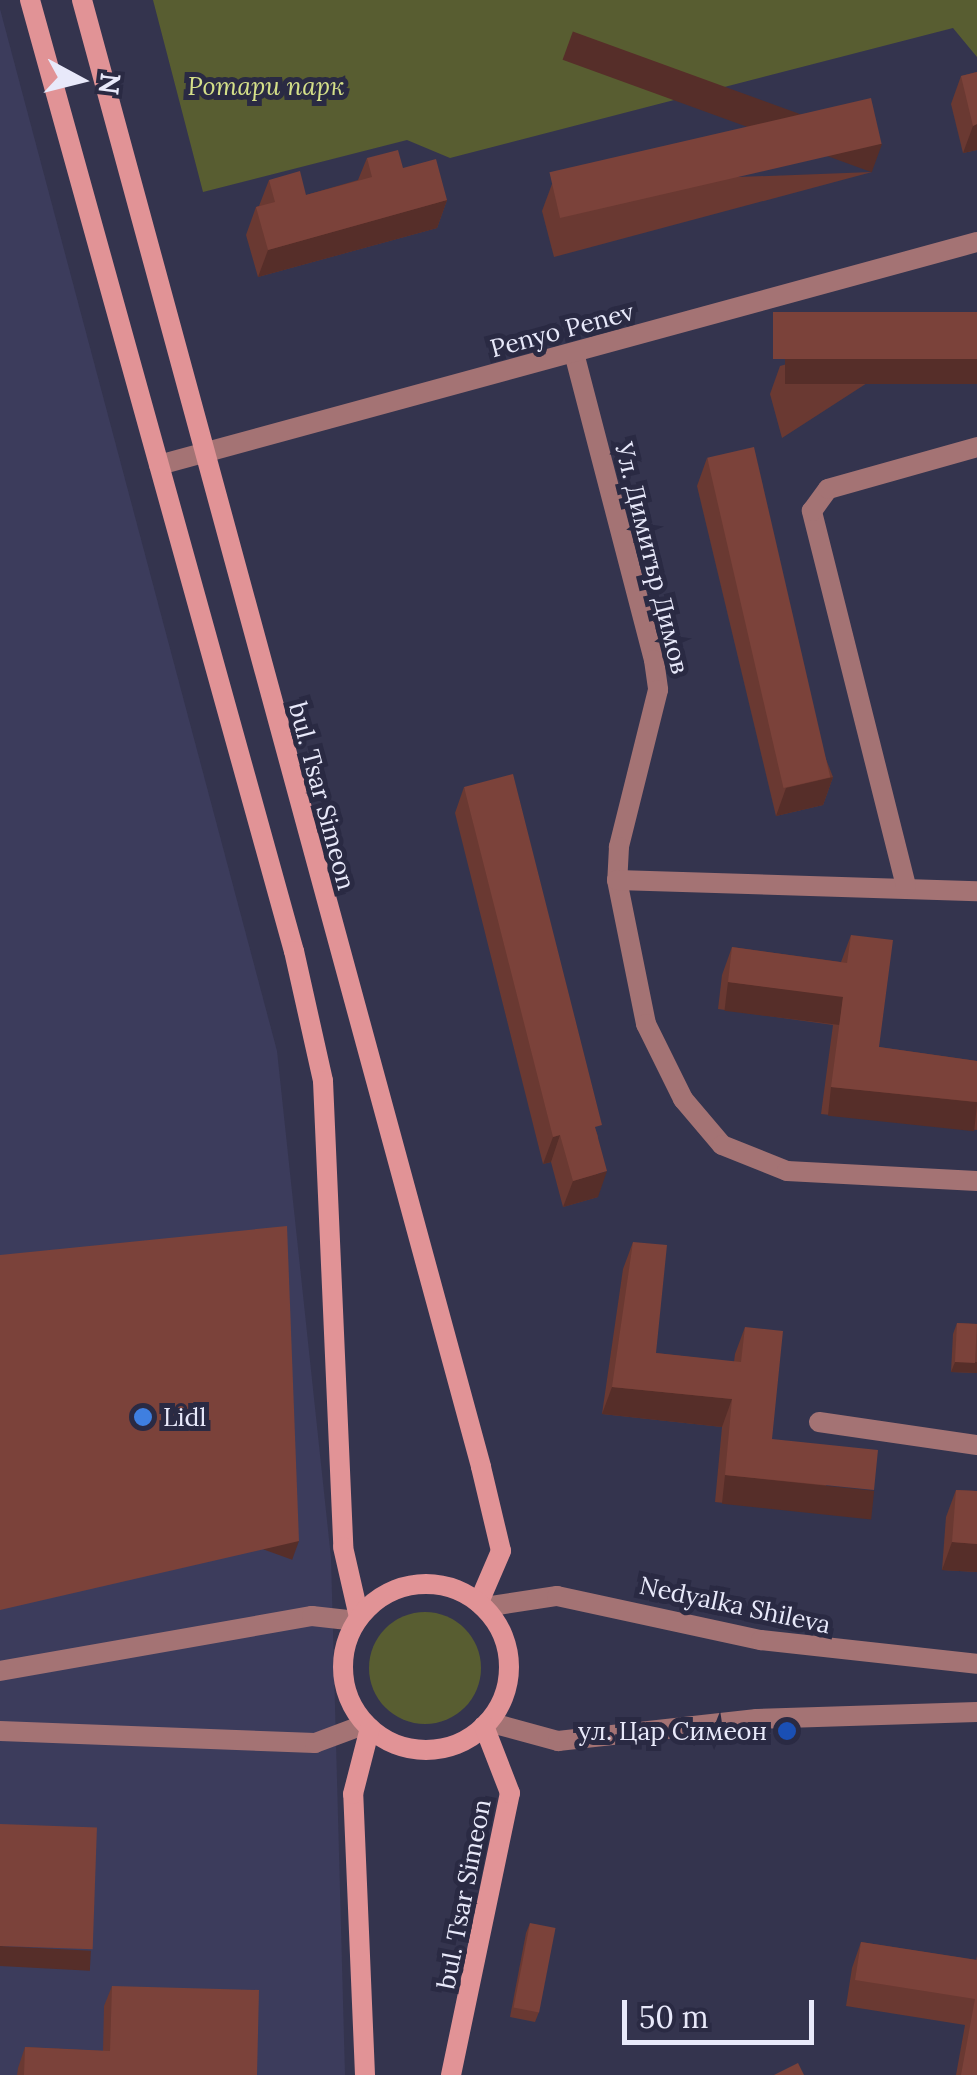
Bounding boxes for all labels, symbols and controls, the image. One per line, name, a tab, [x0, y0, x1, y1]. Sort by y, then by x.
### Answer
north arrow	[30, 30, 130, 130]
text: N	[91, 71, 129, 97]
park label: Ротари парк	[188, 71, 344, 101]
street label: Penyo Penev	[487, 296, 637, 364]
street label: Ул. Димитър Димов	[609, 439, 695, 677]
street label: bul. Tsar Simeon	[283, 699, 361, 893]
place label: Lidl	[163, 1402, 206, 1432]
marker: Lidl	[132, 1406, 154, 1428]
street label: Nedyalka Shileva	[637, 1570, 833, 1640]
place label: ул. Цар Симеон	[578, 1716, 767, 1746]
marker: ул. Цар Симеон	[776, 1720, 798, 1742]
street label: bul. Tsar Simeon	[431, 1796, 497, 1992]
scale bar	[627, 1980, 820, 2042]
text: 50 m	[639, 1998, 709, 2036]

